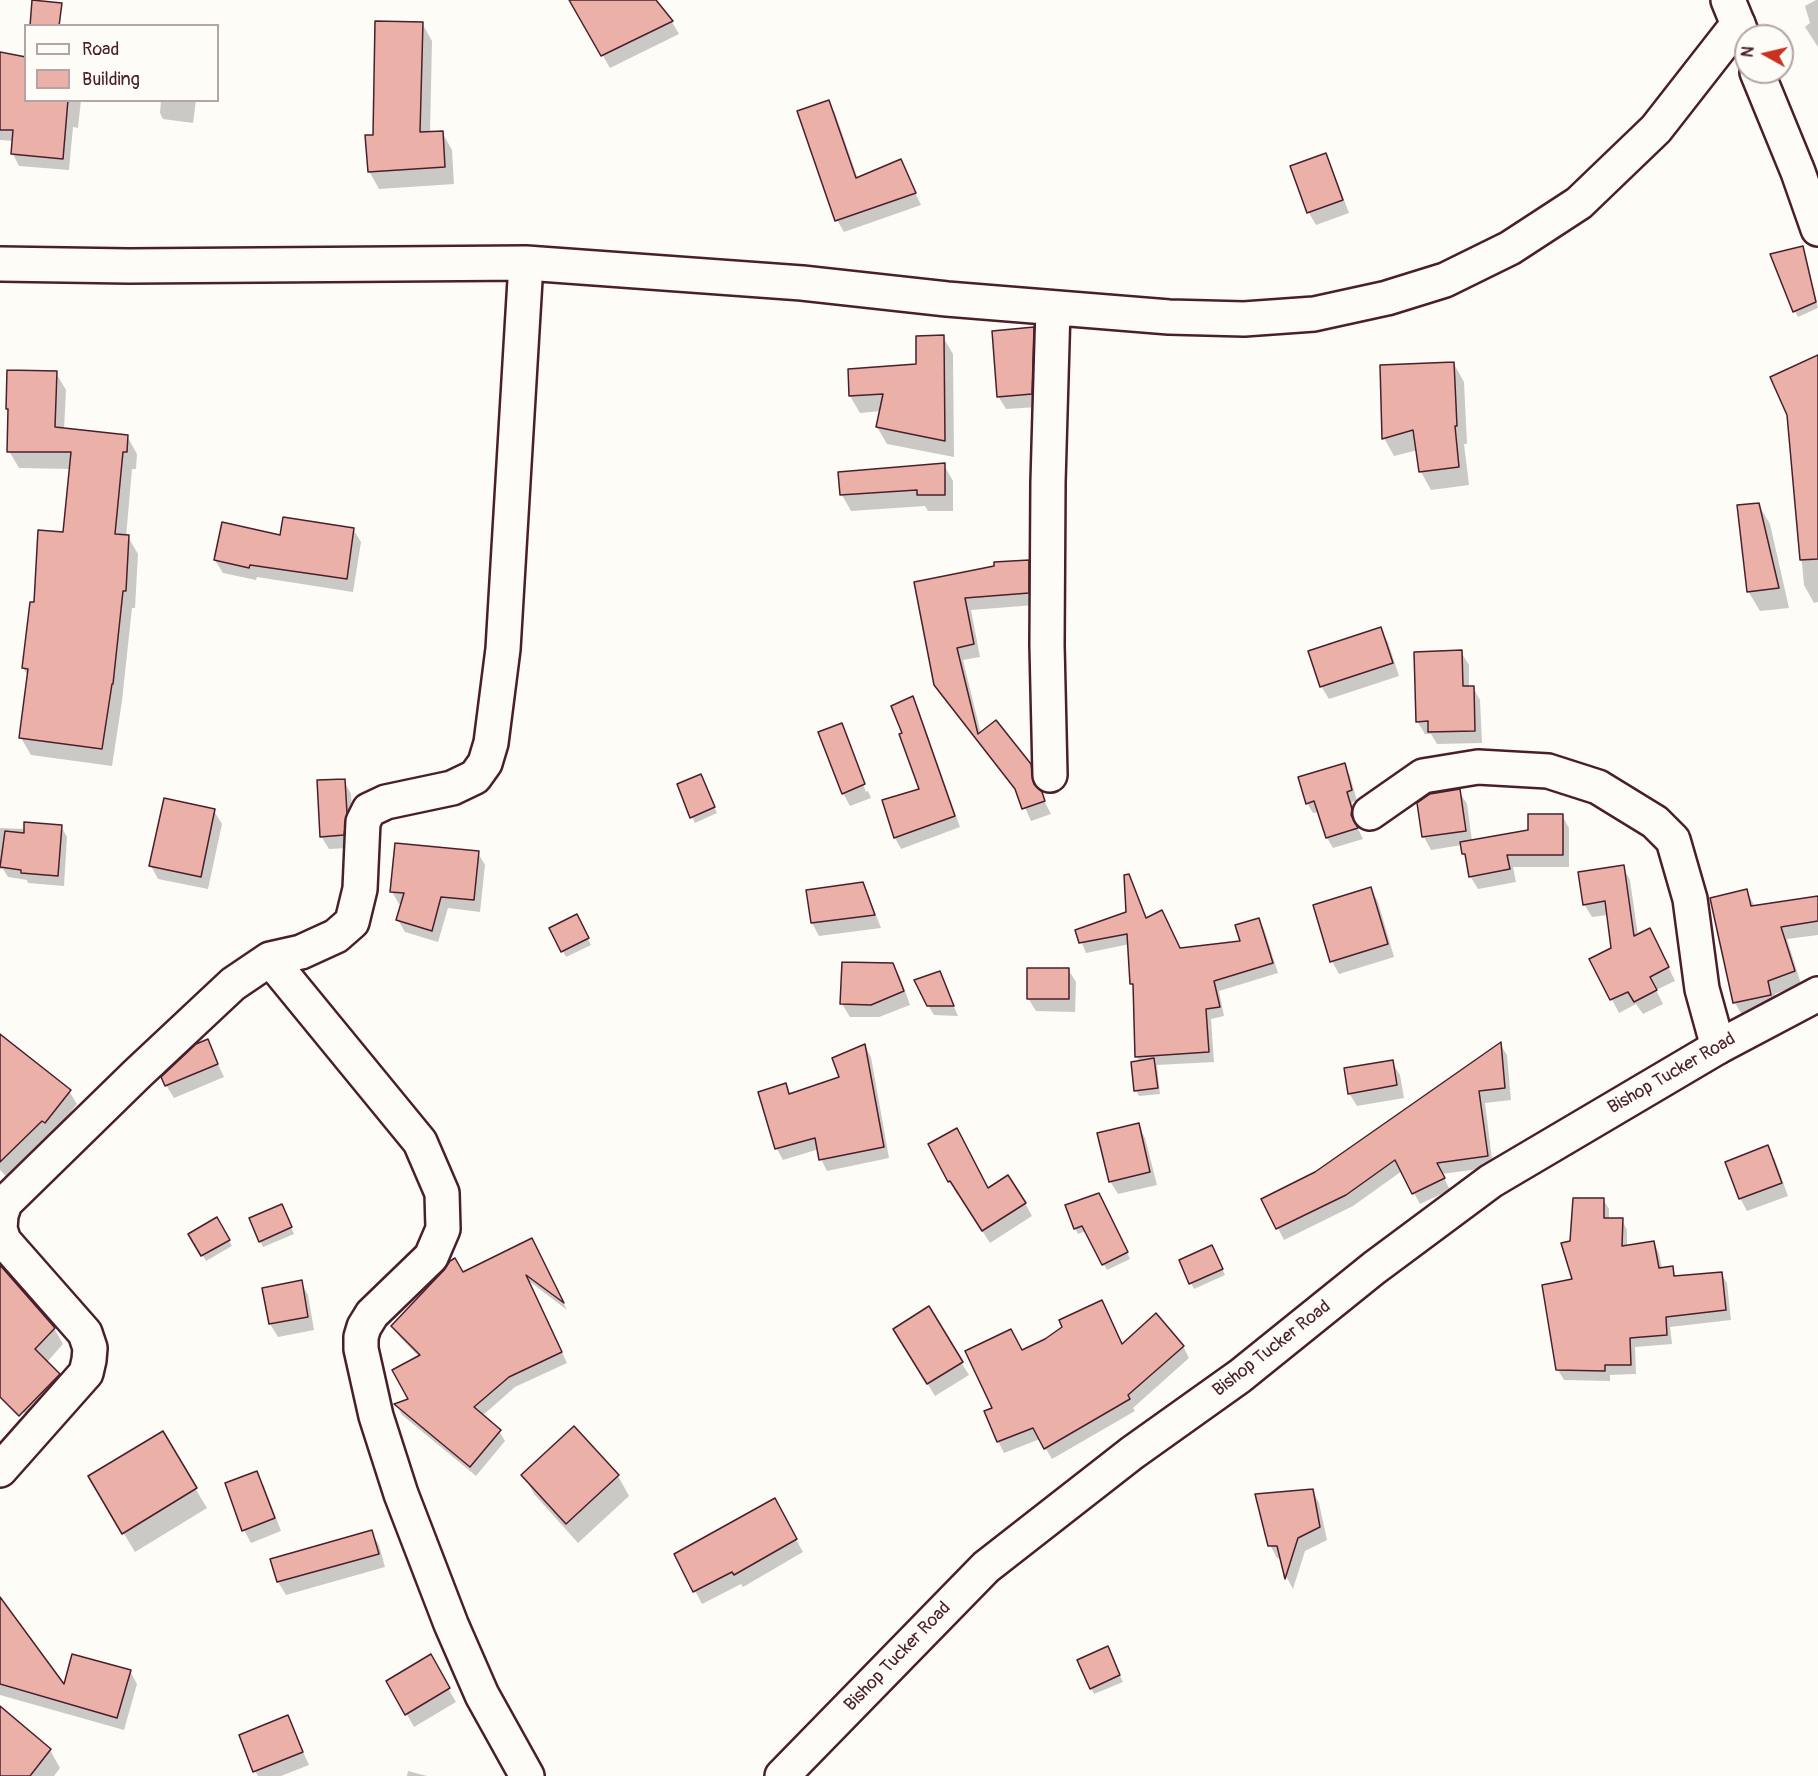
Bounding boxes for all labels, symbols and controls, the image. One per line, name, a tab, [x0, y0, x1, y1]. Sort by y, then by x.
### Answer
legend	[24, 24, 219, 102]
north arrow	[1734, 24, 1794, 84]
text: Road	[82, 38, 119, 61]
text: N	[1737, 45, 1759, 59]
text: Building	[82, 68, 140, 91]
street label: Bishop Tucker Road	[1604, 1029, 1740, 1119]
street label: Bishop Tucker Road	[1209, 1296, 1335, 1402]
street label: Bishop Tucker Road	[840, 1598, 956, 1716]

